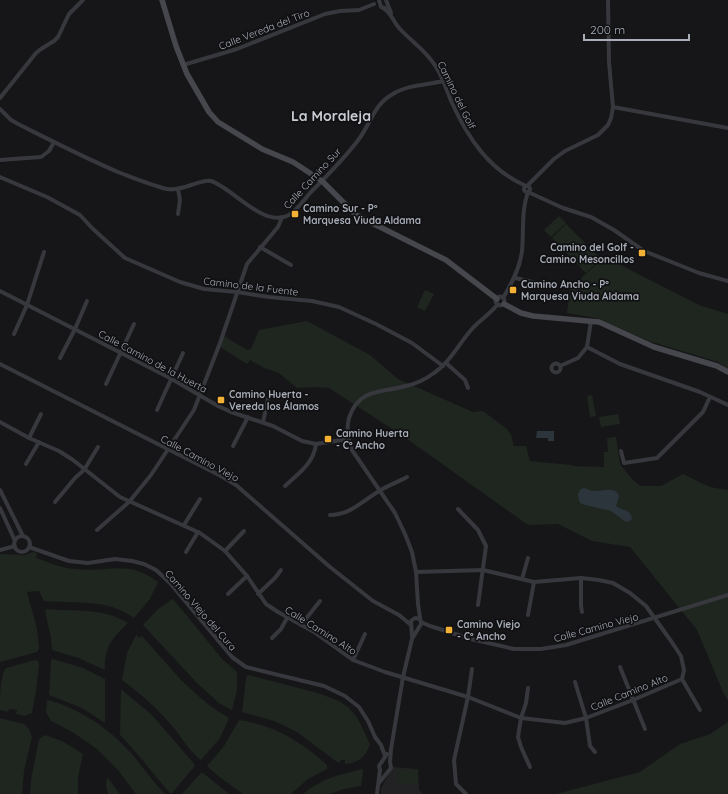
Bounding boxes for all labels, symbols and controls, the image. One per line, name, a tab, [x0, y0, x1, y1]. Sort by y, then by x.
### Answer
street label: Calle Vereda del Tiro	[217, 6, 311, 53]
scale bar	[584, 16, 689, 42]
text: 200 m	[590, 22, 625, 37]
street label: Camino del Golf	[434, 59, 479, 132]
district label: La Moraleja	[291, 107, 371, 125]
street label: Calle Camino Sur	[281, 145, 344, 212]
place label: Camino Sur - Pº Marquesa Viuda Aldama	[303, 202, 421, 227]
marker: Camino Sur - Pº Marquesa Viuda Aldama	[290, 209, 300, 219]
place label: Camino del Golf - Camino Mesoncillos	[540, 241, 634, 266]
marker: Camino del Golf - Camino Mesoncillos	[637, 248, 647, 258]
street label: Camino de la Fuente	[203, 274, 299, 299]
place label: Camino Ancho - Pº Marquesa Viuda Aldama	[521, 278, 639, 303]
marker: Camino Ancho - Pº Marquesa Viuda Aldama	[508, 285, 518, 295]
street label: Calle Camino de la Huerta	[96, 327, 209, 396]
place label: Camino Huerta - Vereda los Álamos	[229, 388, 319, 413]
marker: Camino Huerta - Vereda los Álamos	[216, 395, 226, 405]
place label: Camino Huerta - Cº Ancho	[336, 427, 409, 452]
street label: Calle Camino Viejo	[158, 432, 241, 485]
marker: Camino Huerta - Cº Ancho	[323, 434, 333, 444]
street label: Camino Viejo del Cura	[162, 567, 239, 653]
street label: Calle Camino Alto	[283, 603, 359, 658]
street label: Calle Camino Viejo	[552, 610, 640, 645]
place label: Camino Viejo - Cº Ancho	[457, 618, 520, 643]
marker: Camino Viejo - Cº Ancho	[444, 625, 454, 635]
street label: Calle Camino Alto	[589, 671, 670, 714]

